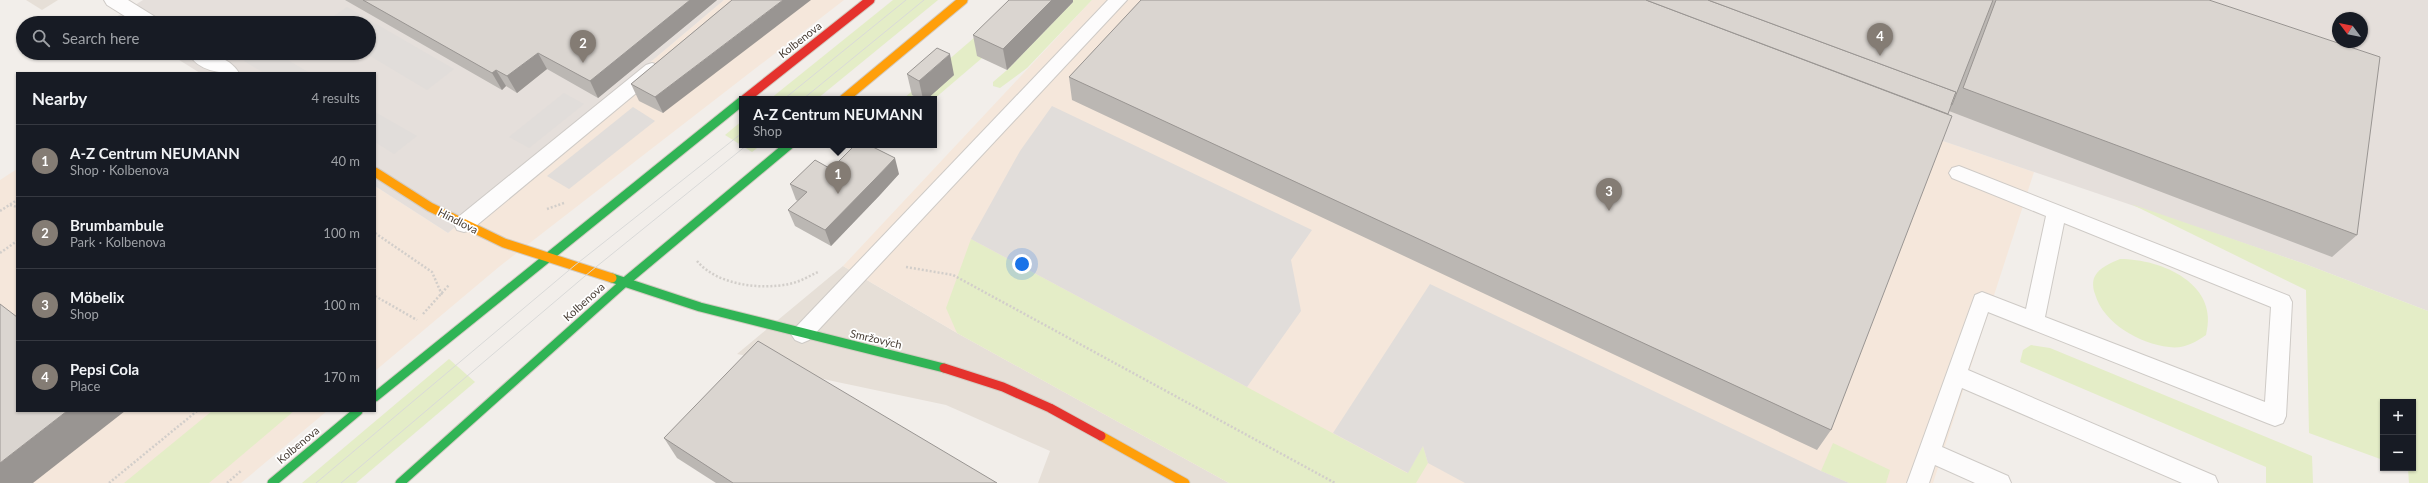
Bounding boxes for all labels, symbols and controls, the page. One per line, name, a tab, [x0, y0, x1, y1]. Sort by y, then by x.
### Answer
north arrow	[2332, 12, 2368, 48]
search box	[16, 16, 376, 60]
street label: Kolbenova	[776, 19, 824, 60]
pin: 4	[1867, 23, 1893, 56]
icon: search	[30, 27, 52, 49]
text: Search here	[62, 29, 139, 47]
pin: 2	[570, 30, 596, 63]
text: Nearby	[32, 88, 87, 109]
text: 4 results	[312, 90, 360, 106]
popup	[739, 96, 937, 148]
text: A-Z Centrum NEUMANN	[753, 105, 923, 123]
text: Shop	[753, 123, 782, 139]
text: A-Z Centrum NEUMANN	[70, 144, 240, 162]
text: 1	[41, 153, 49, 169]
text: 40 m	[331, 153, 360, 169]
pin: 1	[825, 161, 851, 194]
text: Shop · Kolbenova	[70, 162, 169, 178]
pin: 3	[1596, 178, 1622, 211]
street label: Hindlova	[436, 205, 480, 236]
text: Brumbambule	[70, 216, 164, 234]
text: 2	[41, 225, 49, 241]
text: 100 m	[323, 225, 360, 241]
text: Park · Kolbenova	[70, 234, 166, 250]
your location	[1012, 254, 1032, 274]
street label: Kolbenova	[560, 280, 607, 323]
text: Möbelix	[70, 288, 124, 306]
text: 3	[41, 297, 49, 313]
text: 100 m	[323, 297, 360, 313]
text: Shop	[70, 306, 99, 322]
street label: Smržových	[849, 326, 903, 351]
text: Pepsi Cola	[70, 360, 139, 378]
text: 4	[41, 369, 49, 385]
text: 170 m	[323, 369, 360, 385]
text: Place	[70, 378, 100, 394]
map controls	[2380, 399, 2416, 471]
button: +	[2380, 399, 2416, 435]
street label: Kolbenova	[274, 423, 321, 466]
button: −	[2380, 435, 2416, 471]

